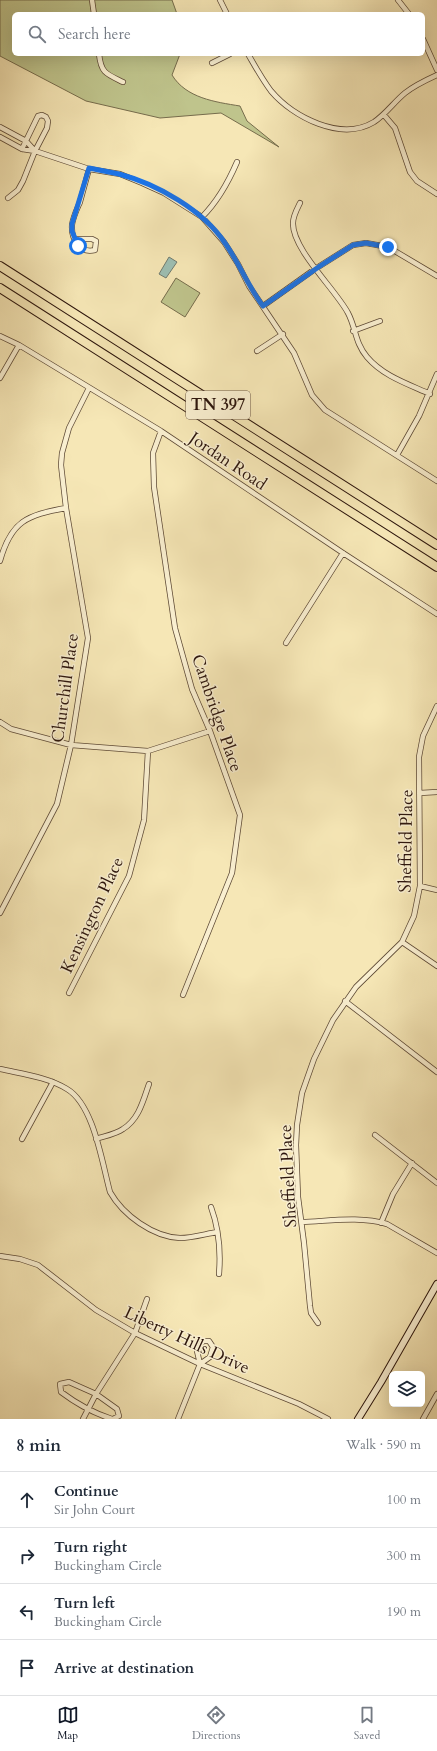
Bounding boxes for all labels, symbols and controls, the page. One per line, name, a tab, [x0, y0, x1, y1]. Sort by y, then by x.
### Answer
search box	[12, 12, 425, 56]
icon: search	[26, 23, 48, 45]
text: Search here	[58, 24, 131, 44]
route start	[69, 237, 87, 255]
route end	[379, 238, 397, 256]
road number: TN 397	[186, 391, 250, 419]
street label: Jordan Road	[182, 425, 271, 495]
street label: Churchill Place	[46, 632, 84, 744]
street label: Cambridge Place	[186, 651, 248, 775]
street label: Sheffield Place	[394, 789, 418, 893]
street label: Kensington Place	[55, 853, 129, 977]
street label: Sheffield Place	[274, 1124, 302, 1228]
street label: Liberty Hills Drive	[120, 1301, 254, 1379]
map controls	[389, 1371, 425, 1407]
button: layers	[389, 1371, 425, 1407]
text: 8 min	[16, 1434, 61, 1457]
text: Walk · 590 m	[346, 1436, 421, 1454]
text: Continue	[54, 1481, 119, 1501]
icon: ahead	[16, 1489, 38, 1511]
text: 100 m	[387, 1491, 421, 1509]
text: Sir John Court	[54, 1501, 135, 1519]
text: Turn right	[54, 1537, 127, 1557]
icon: right	[16, 1545, 38, 1567]
text: 300 m	[387, 1547, 421, 1565]
text: Buckingham Circle	[54, 1557, 162, 1575]
text: Turn left	[54, 1593, 115, 1613]
icon: left	[16, 1601, 38, 1623]
text: 190 m	[387, 1603, 421, 1621]
text: Buckingham Circle	[54, 1613, 162, 1631]
icon: arrive	[16, 1657, 38, 1679]
text: Arrive at destination	[54, 1658, 194, 1678]
tab: Map	[57, 1704, 79, 1743]
tab: Directions	[192, 1704, 240, 1743]
tab: Saved	[354, 1704, 380, 1743]

